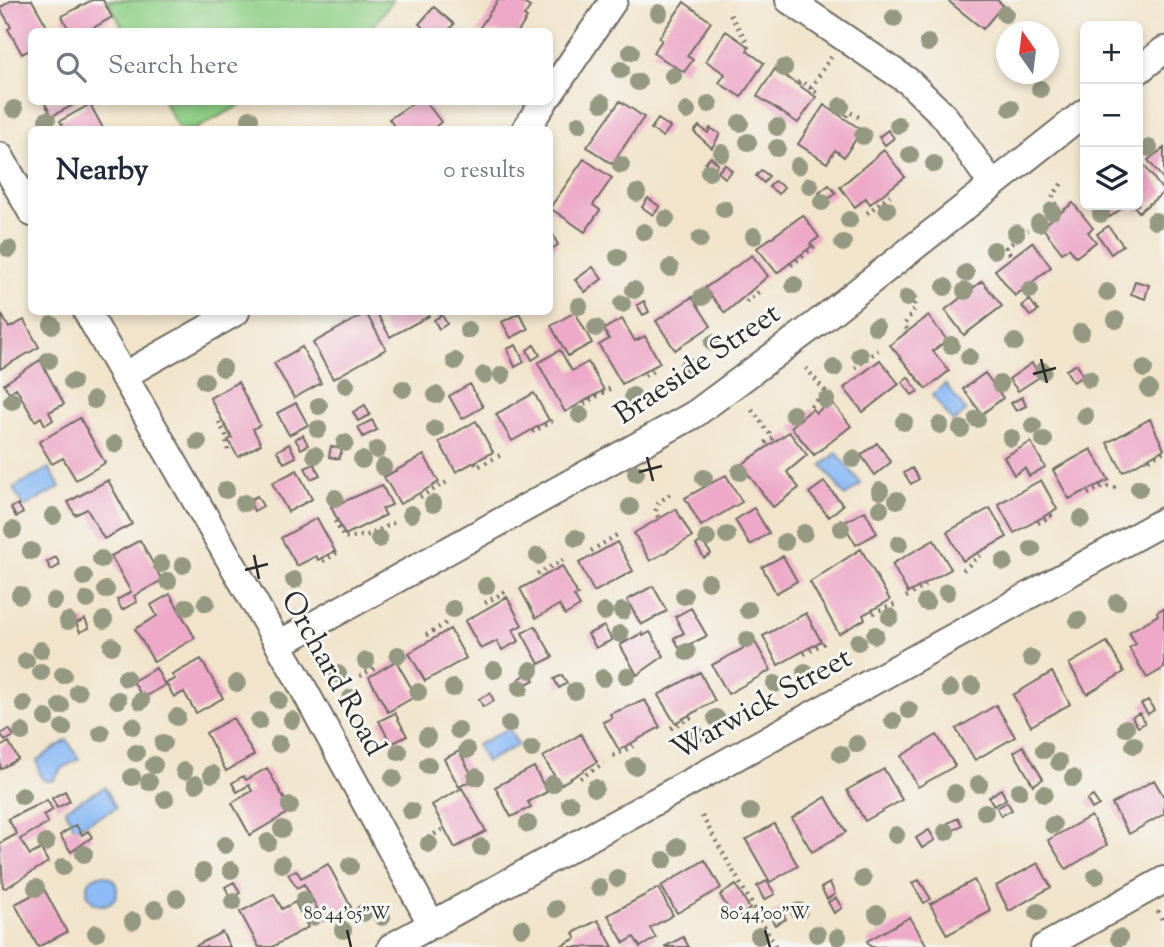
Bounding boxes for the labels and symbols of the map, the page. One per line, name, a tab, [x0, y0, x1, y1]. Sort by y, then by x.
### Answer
north arrow	[996, 21, 1059, 84]
street label: Braeside Street	[606, 293, 790, 437]
street label: Orchard Road	[269, 583, 395, 765]
street label: Warwick Street	[664, 638, 860, 772]
text: 80°44'05"W	[304, 902, 390, 928]
text: 80°44'00"W	[720, 902, 810, 928]

